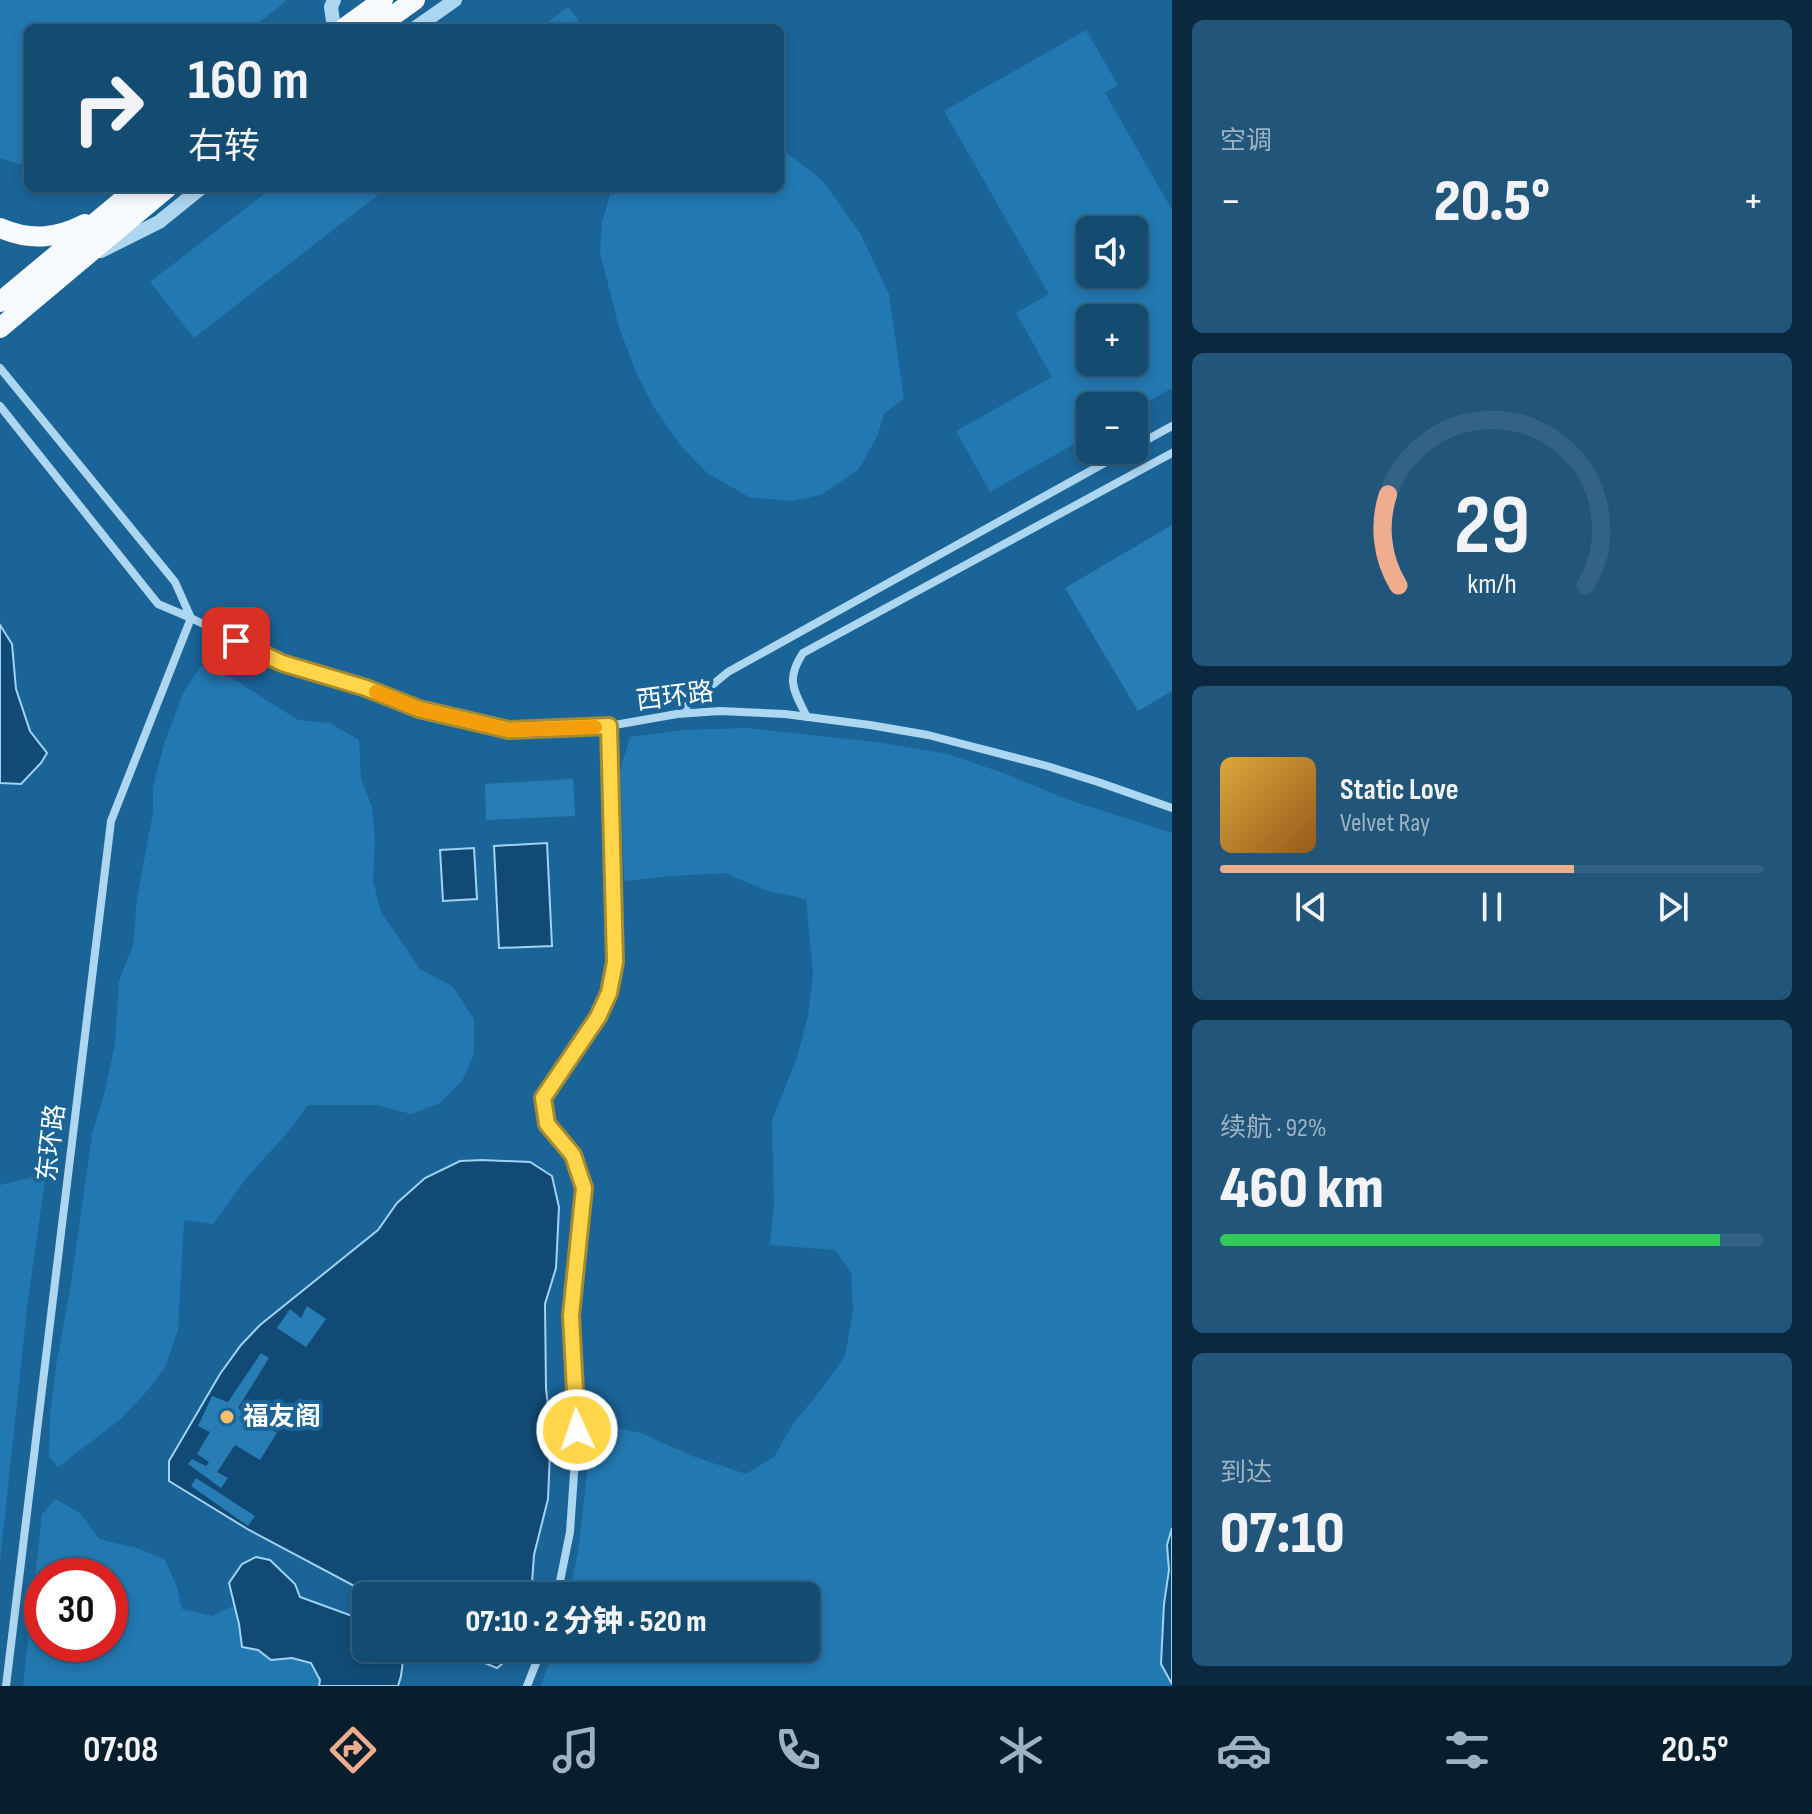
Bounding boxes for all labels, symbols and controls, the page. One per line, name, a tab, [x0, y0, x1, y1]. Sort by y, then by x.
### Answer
text: 160 m	[188, 48, 309, 115]
icon: right	[56, 56, 160, 160]
text: 右转	[188, 126, 260, 169]
text: 空调	[1220, 126, 1272, 157]
text: 20.5°	[1434, 166, 1550, 238]
text: −	[1220, 175, 1242, 228]
text: +	[1742, 175, 1764, 228]
map controls	[1076, 216, 1148, 464]
button: sound	[1076, 216, 1148, 288]
button: +	[1076, 304, 1148, 376]
button: −	[1076, 392, 1148, 464]
text: 29	[1454, 476, 1530, 576]
text: km/h	[1467, 567, 1517, 602]
pin	[202, 607, 270, 675]
icon: arrive	[214, 619, 258, 663]
street label: 西环路	[634, 677, 716, 717]
text: Static Love	[1340, 772, 1459, 808]
text: Velvet Ray	[1340, 808, 1430, 839]
icon: previous	[1289, 885, 1333, 929]
icon: pause	[1470, 885, 1514, 929]
icon: next	[1651, 885, 1695, 929]
street label: 东环路	[32, 1102, 72, 1184]
text: 续航 · 92%	[1220, 1113, 1327, 1144]
text: 460 km	[1220, 1153, 1384, 1225]
position arrow	[535, 1388, 619, 1472]
place label: 福友阁	[243, 1402, 321, 1433]
marker: 福友阁	[218, 1408, 236, 1426]
text: 到达	[1220, 1458, 1272, 1489]
text: 07:10	[1220, 1498, 1345, 1570]
speed limit sign: 30	[24, 1558, 128, 1662]
text: 07:10 · 2 分钟 · 520 m	[466, 1604, 706, 1640]
icon: directions	[325, 1722, 381, 1778]
icon: music	[548, 1722, 604, 1778]
icon: phone	[770, 1722, 826, 1778]
icon: climate	[993, 1722, 1049, 1778]
icon: car	[1216, 1722, 1272, 1778]
icon: filters	[1439, 1722, 1495, 1778]
text: 07:08	[83, 1729, 158, 1772]
text: 20.5°	[1661, 1729, 1729, 1772]

